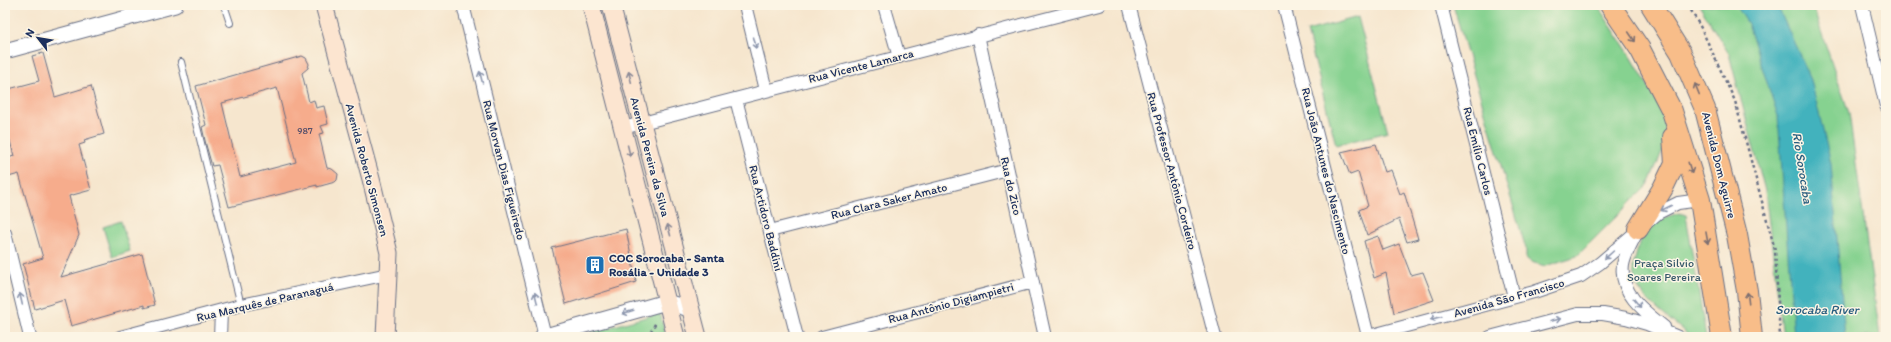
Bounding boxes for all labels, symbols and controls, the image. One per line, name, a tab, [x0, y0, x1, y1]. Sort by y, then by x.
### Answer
north arrow	[18, 18, 58, 58]
text: N	[22, 27, 37, 40]
one-way arrow	[1628, 32, 1636, 43]
one-way arrow	[751, 36, 759, 49]
street label: Rua Vicente Lamarca	[807, 46, 915, 86]
one-way arrow	[477, 71, 484, 84]
one-way arrow	[625, 71, 633, 84]
one-way arrow	[1692, 84, 1700, 96]
street label: Rua João Antunes do Nascimento	[1298, 86, 1354, 256]
street label: Rua Professor Antônio Cordeiro	[1144, 91, 1200, 251]
street label: Avenida Pereira da Silva	[627, 96, 673, 219]
street label: Rua Morvan Dias Figueiredo	[480, 99, 528, 241]
street label: Avenida Roberto Simonsen	[342, 102, 392, 238]
street label: Rua Emílio Carlos	[1460, 105, 1496, 197]
street label: Avenida Dom Aguirre	[1699, 110, 1739, 220]
house number: 987	[297, 124, 313, 137]
water label: Rio Sorocaba	[1789, 131, 1816, 205]
one-way arrow	[625, 145, 633, 158]
street label: Rua do Zico	[998, 155, 1024, 217]
one-way arrow	[1687, 162, 1694, 175]
street label: Rua Artidoro Baddini	[746, 164, 786, 272]
street label: Rua Clara Saker Amato	[829, 180, 949, 222]
one-way arrow	[1661, 205, 1673, 212]
one-way arrow	[665, 224, 673, 237]
one-way arrow	[1703, 231, 1711, 244]
place label: COC Sorocaba - Santa Rosália - Unidade 3	[609, 251, 725, 279]
one-way arrow	[1604, 251, 1614, 260]
building icon: COC Sorocaba - Santa Rosália - Unidade 3	[584, 254, 606, 276]
park label: Praça Silvio Soares Pereira	[1627, 256, 1702, 284]
street label: Avenida São Francisco	[1452, 275, 1566, 321]
street label: Rua Marquês de Paranaguá	[195, 279, 336, 325]
street label: Rua Antônio Digiampietri	[887, 280, 1015, 326]
one-way arrow	[532, 292, 539, 305]
one-way arrow	[1744, 292, 1752, 305]
one-way arrow	[16, 293, 24, 306]
one-way arrow	[1633, 298, 1642, 309]
water label: Sorocaba River	[1775, 302, 1861, 317]
one-way arrow	[622, 309, 635, 317]
one-way arrow	[1430, 315, 1443, 322]
one-way arrow	[1549, 316, 1562, 324]

